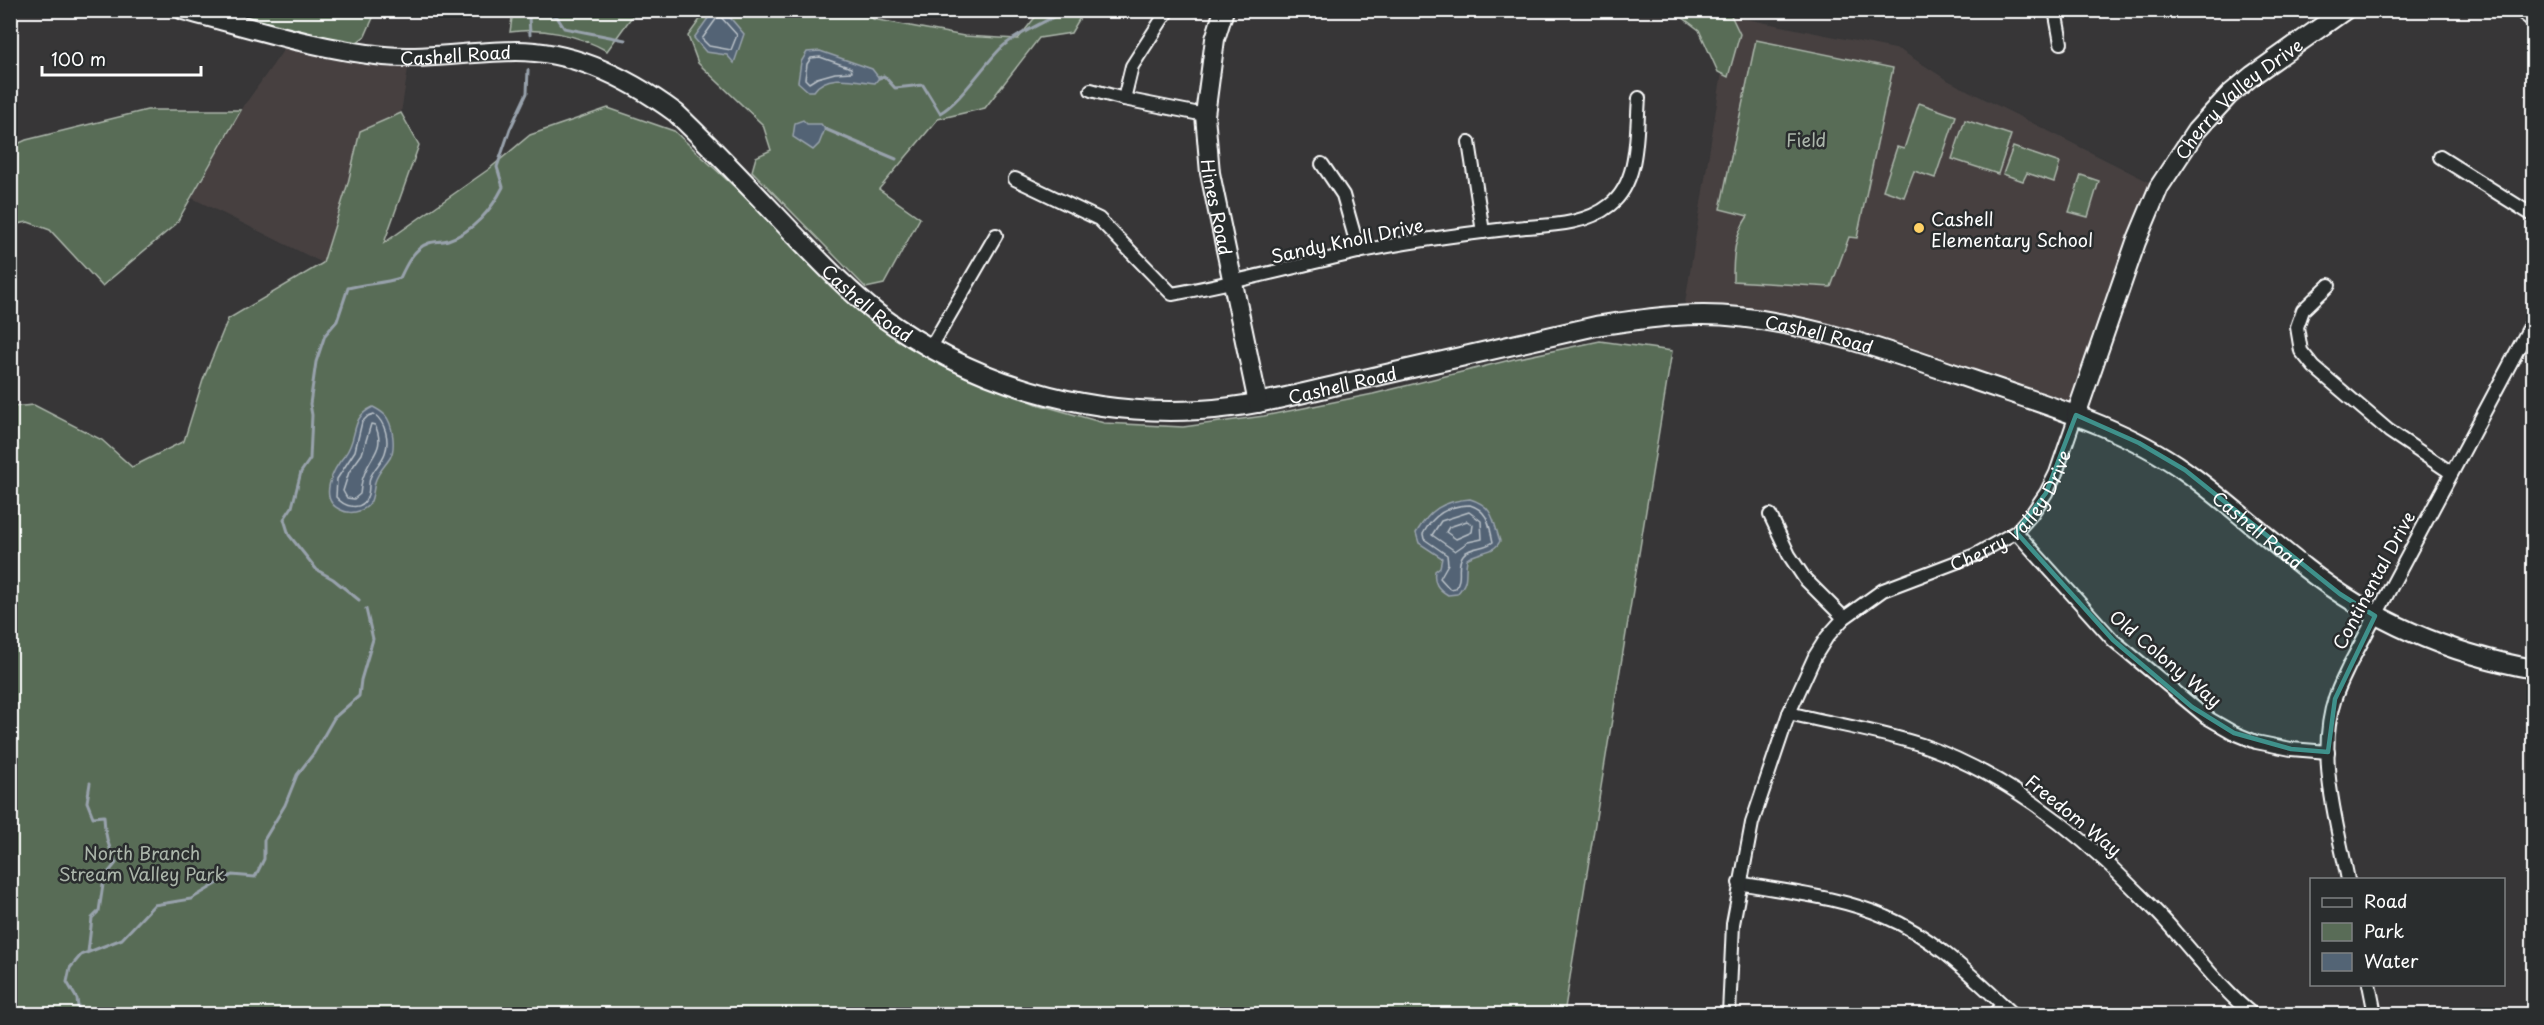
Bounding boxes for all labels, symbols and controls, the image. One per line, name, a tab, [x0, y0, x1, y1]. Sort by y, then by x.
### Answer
street label: Cherry Valley Drive	[2167, 31, 2308, 165]
street label: Cashell Road	[400, 38, 511, 71]
scale bar	[42, 39, 201, 77]
text: 100 m	[51, 45, 106, 72]
park label: Field	[1786, 126, 1826, 153]
street label: Hines Road	[1195, 158, 1240, 257]
place label: Cashell Elementary School	[1931, 205, 2093, 253]
street label: Sandy Knoll Drive	[1268, 211, 1426, 269]
marker: Cashell Elementary School	[1912, 221, 1926, 235]
street label: Cashell Road	[816, 257, 918, 348]
street label: Cashell Road	[1763, 307, 1877, 360]
street label: Cashell Road	[1285, 359, 1399, 410]
street label: Cherry Valley Drive	[1945, 446, 2077, 577]
street label: Cashell Road	[2207, 484, 2309, 575]
street label: Continental Drive	[2325, 506, 2421, 654]
street label: Old Colony Way	[2104, 603, 2228, 713]
street label: Freedom Way	[2020, 768, 2128, 862]
park label: North Branch Stream Valley Park	[59, 839, 225, 887]
legend	[2310, 878, 2505, 986]
text: Road	[2364, 887, 2408, 914]
text: Park	[2364, 917, 2404, 944]
text: Water	[2364, 947, 2419, 974]

